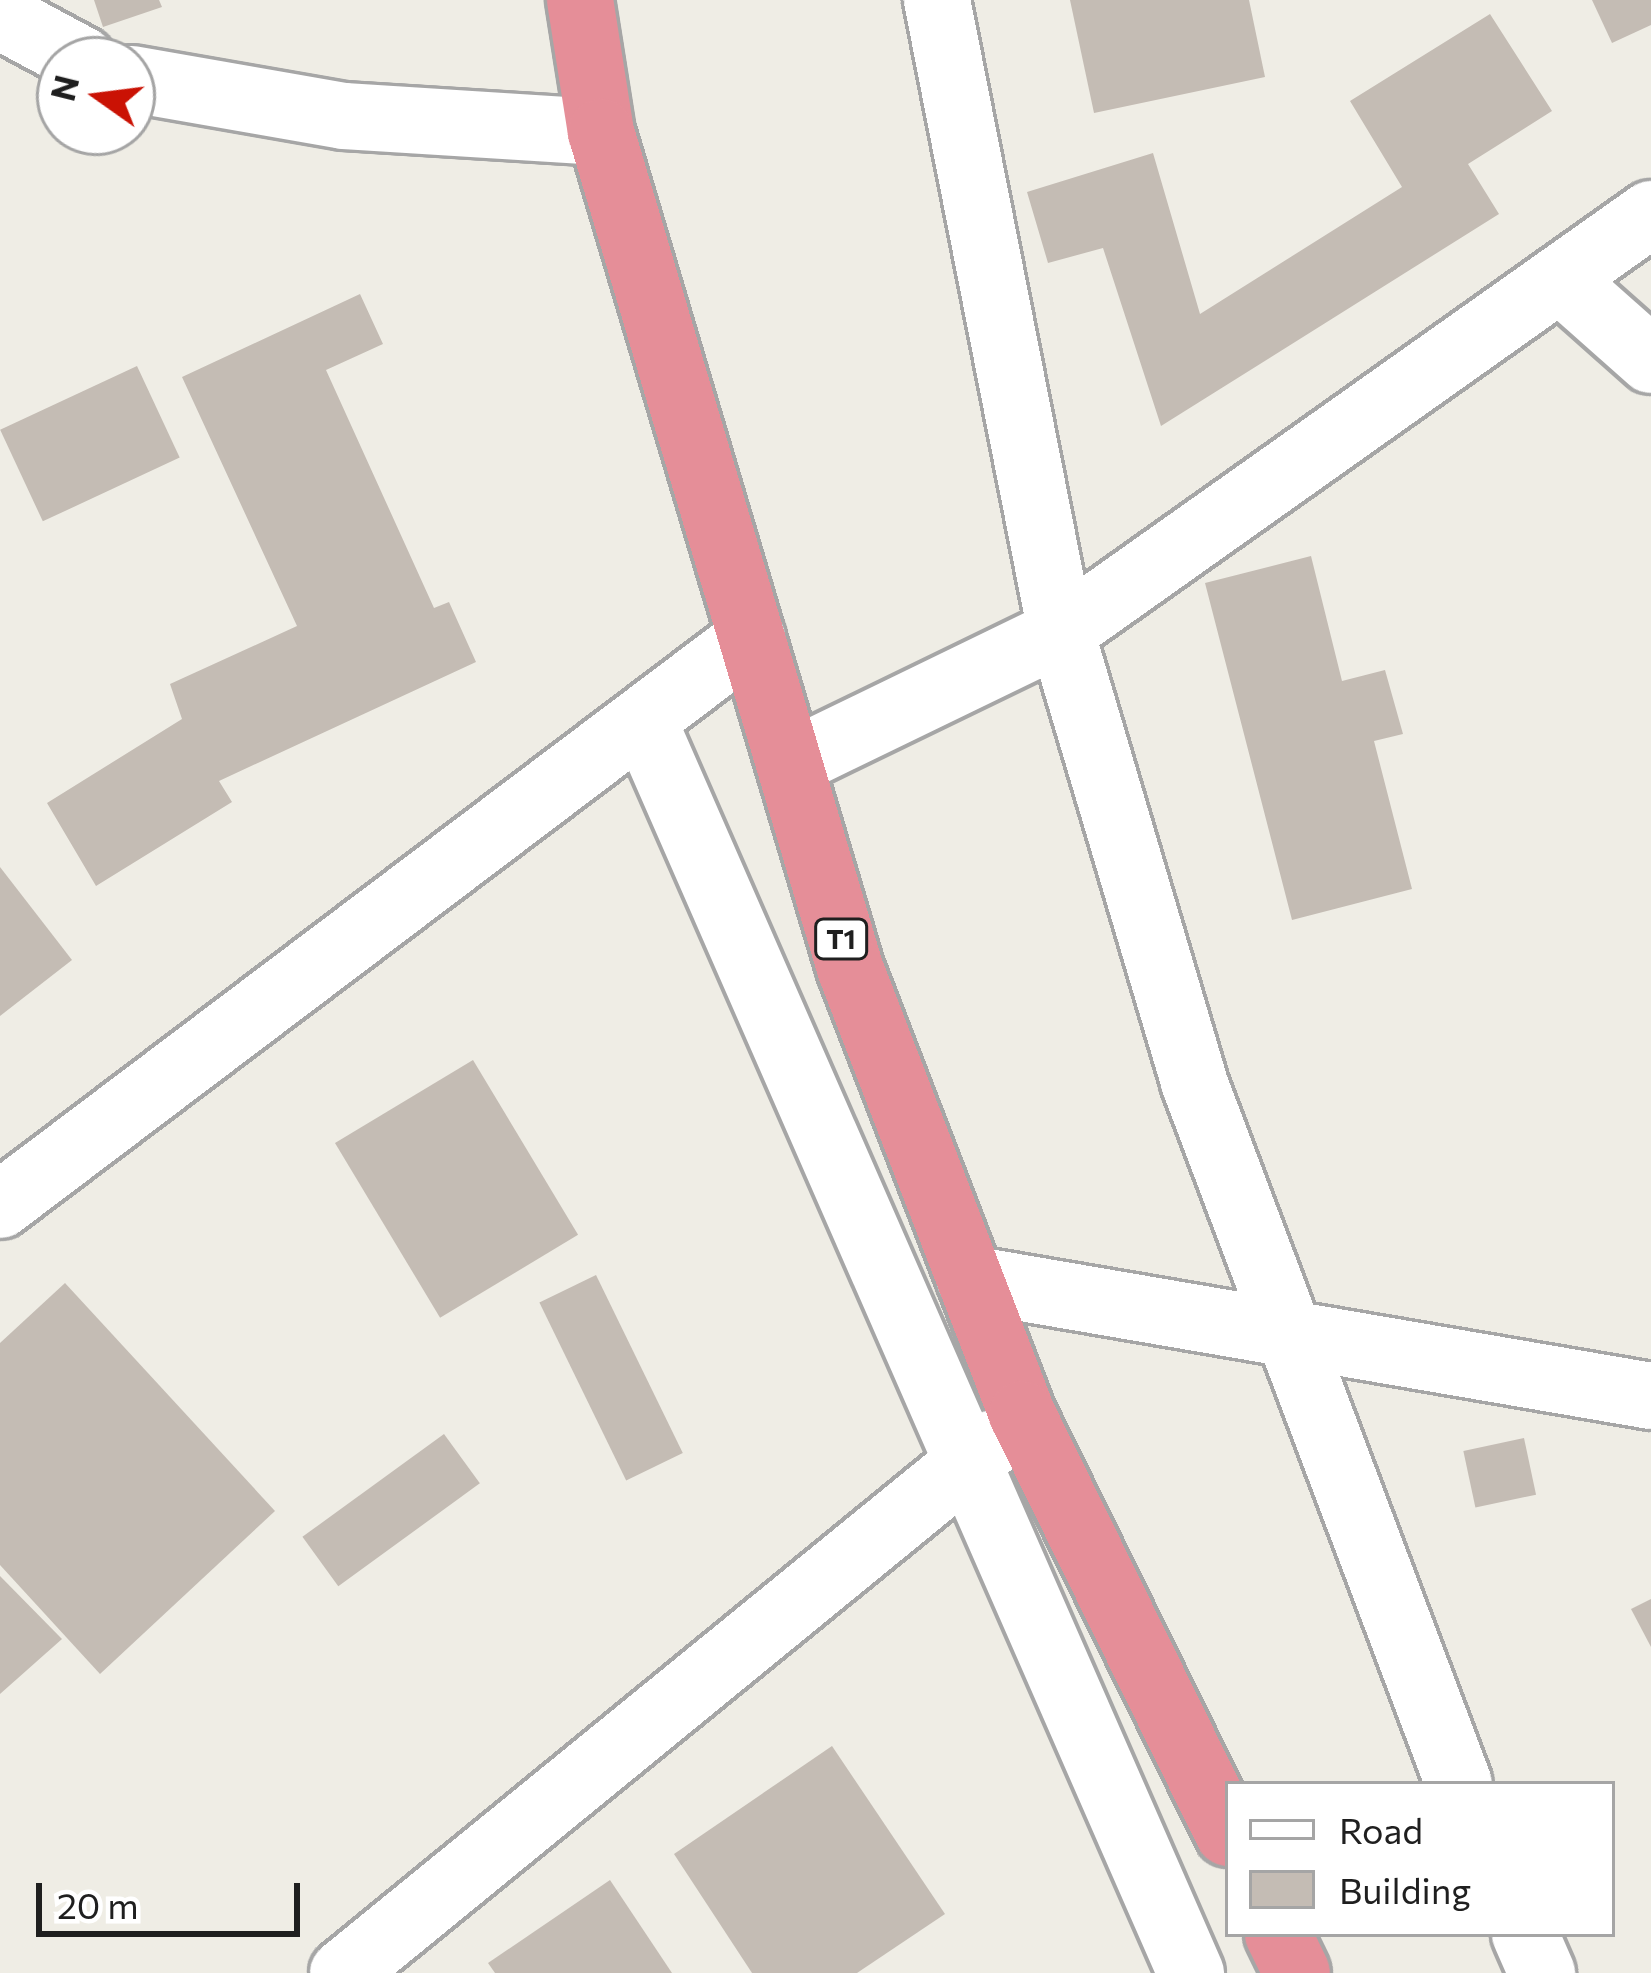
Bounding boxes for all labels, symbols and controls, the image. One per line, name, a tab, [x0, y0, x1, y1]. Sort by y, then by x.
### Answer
north arrow	[36, 36, 156, 156]
text: N	[41, 71, 86, 105]
road number: T1	[814, 918, 868, 960]
legend	[1225, 1781, 1615, 1937]
text: Road	[1339, 1807, 1423, 1851]
scale bar	[42, 1859, 306, 1933]
text: Building	[1339, 1867, 1471, 1911]
text: 20 m	[57, 1882, 139, 1926]

